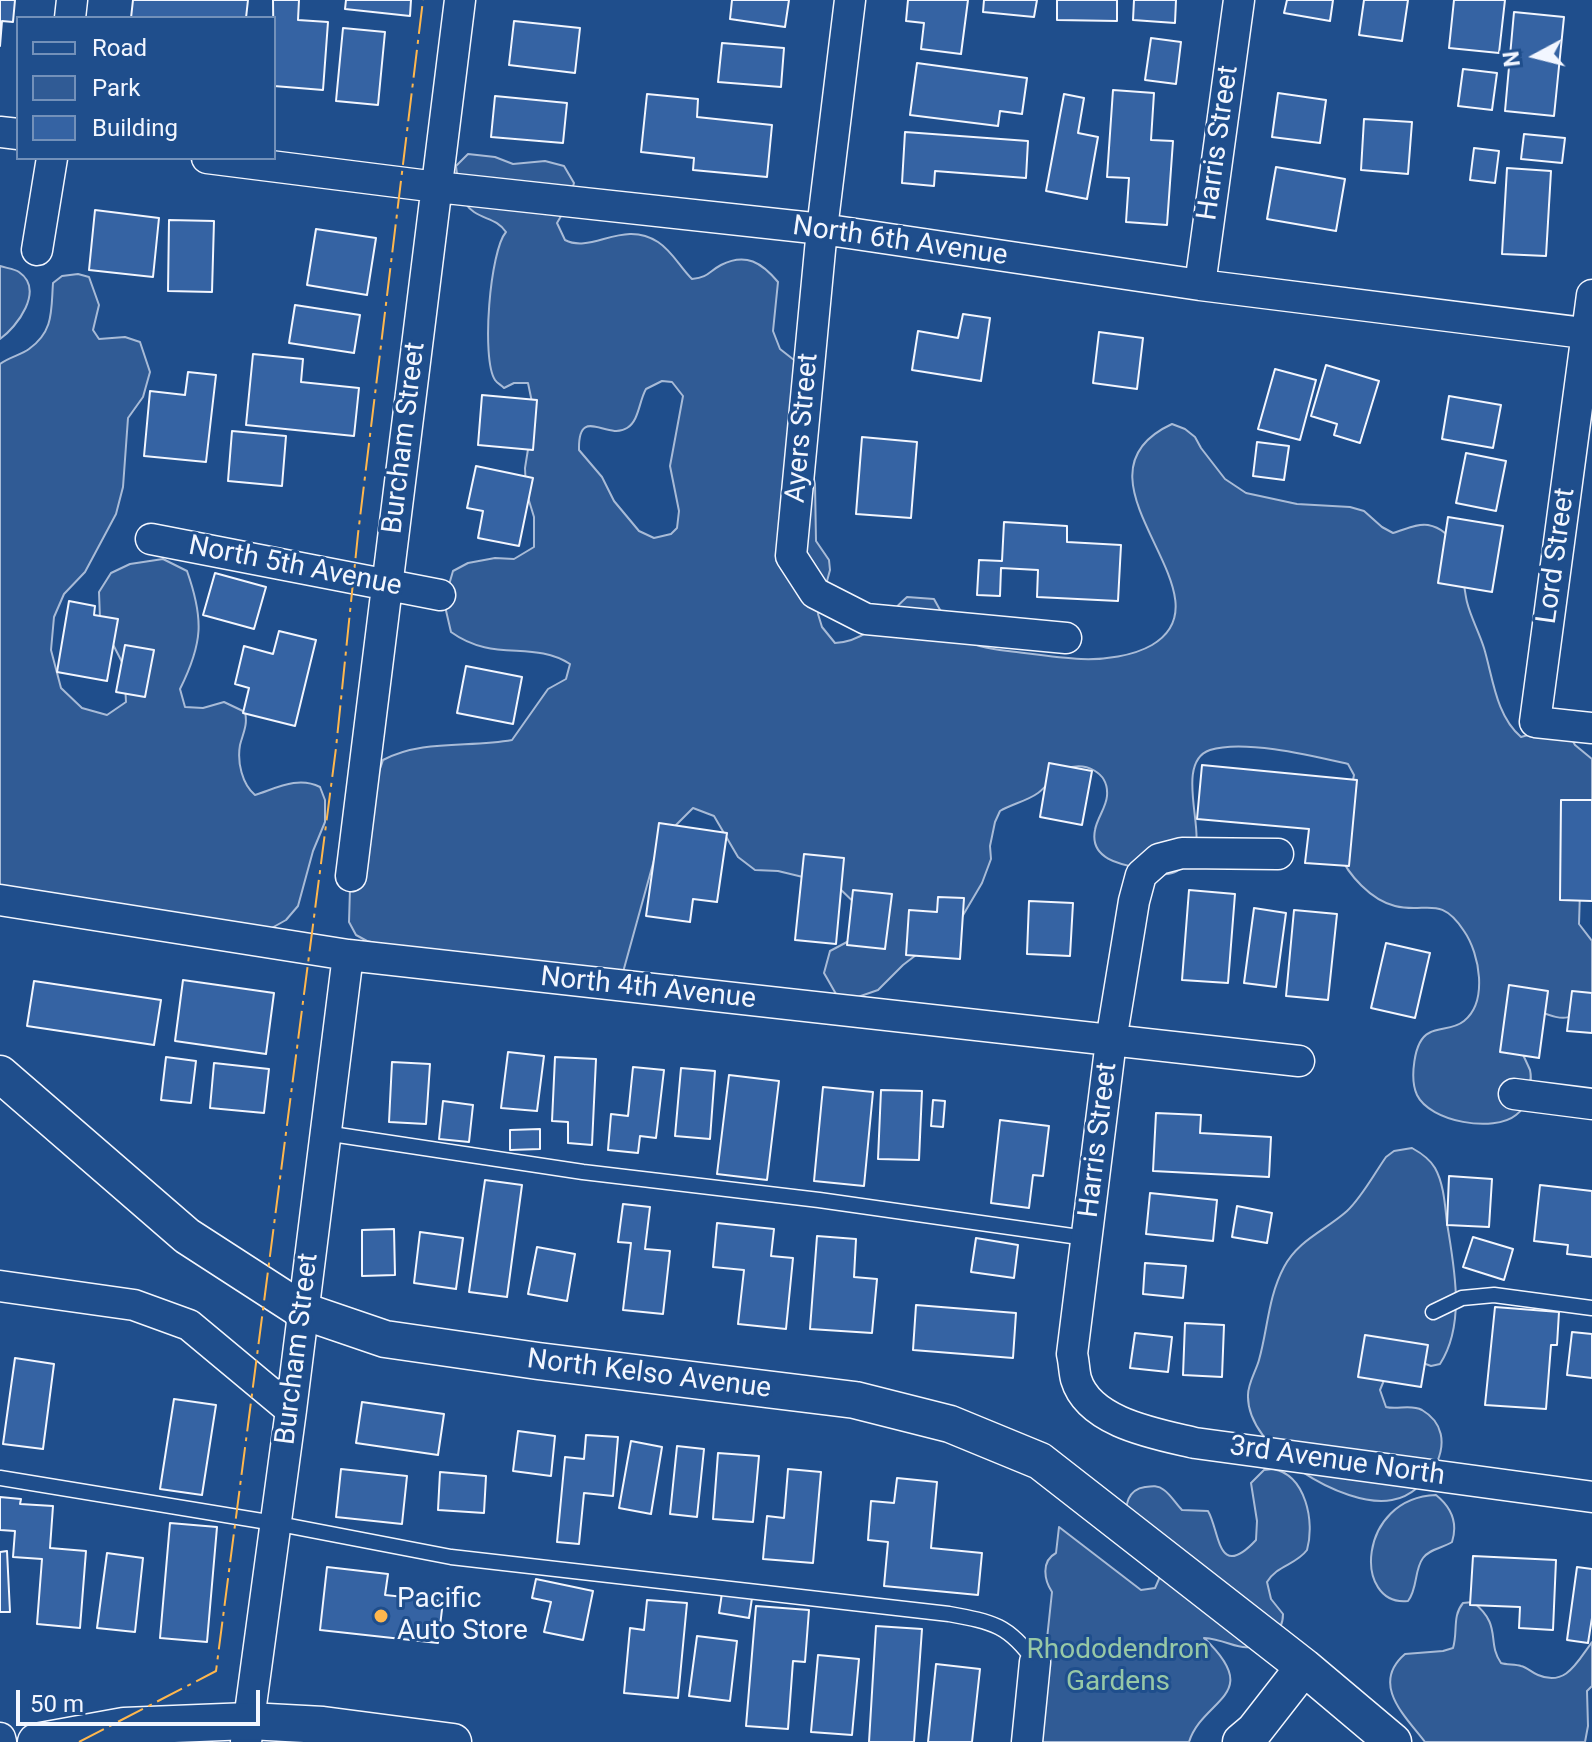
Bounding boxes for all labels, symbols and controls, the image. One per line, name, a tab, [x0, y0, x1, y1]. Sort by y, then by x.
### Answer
legend	[16, 16, 276, 160]
north arrow	[1496, 16, 1576, 96]
text: Road	[92, 34, 147, 62]
text: N	[1498, 50, 1525, 68]
street label: Harris Street	[1191, 63, 1247, 223]
text: Park	[92, 74, 140, 102]
text: Building	[92, 114, 178, 142]
street label: North 6th Avenue	[790, 210, 1010, 274]
street label: Burcham Street	[377, 340, 433, 536]
street label: Ayers Street	[780, 352, 826, 504]
street label: Lord Street	[1531, 486, 1583, 626]
street label: North 5th Avenue	[186, 530, 404, 604]
street label: North 4th Avenue	[539, 961, 757, 1017]
street label: Harris Street	[1073, 1060, 1125, 1220]
street label: Burcham Street	[270, 1251, 326, 1447]
street label: North Kelso Avenue	[525, 1343, 773, 1407]
street label: 3rd Avenue North	[1227, 1430, 1447, 1494]
place label: Pacific Auto Store	[397, 1583, 528, 1649]
marker: Pacific Auto Store	[372, 1607, 390, 1625]
park label: Rhododendron Gardens	[1027, 1634, 1209, 1700]
scale bar	[20, 1674, 264, 1724]
text: 50 m	[30, 1690, 84, 1718]

